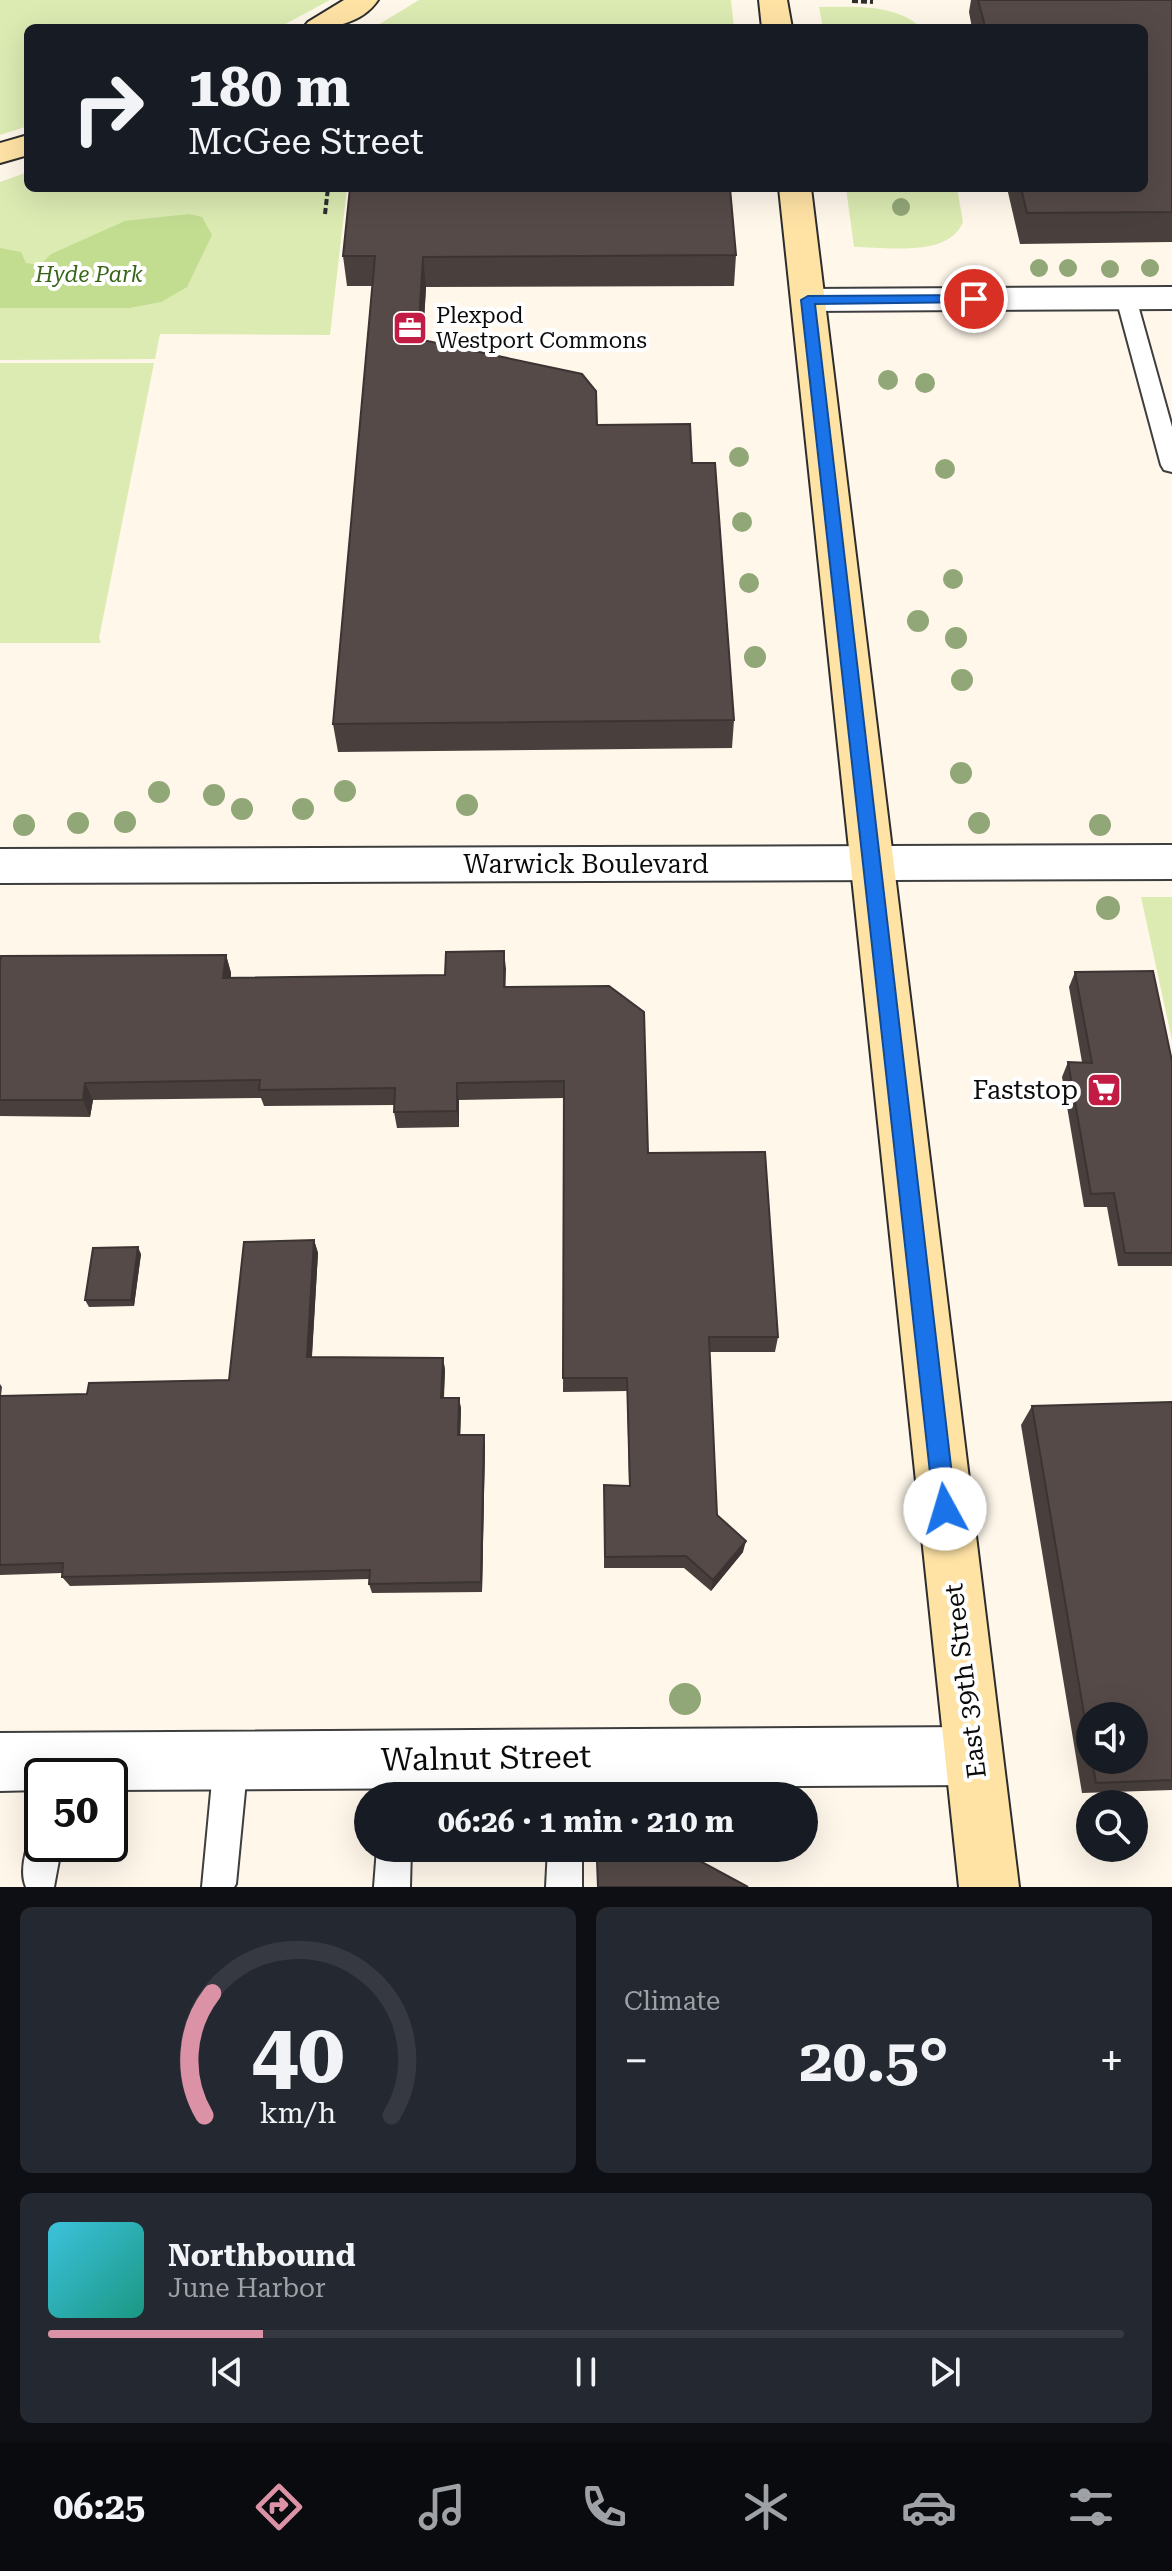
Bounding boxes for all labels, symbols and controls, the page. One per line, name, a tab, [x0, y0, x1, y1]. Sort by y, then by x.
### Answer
text: 180 m	[188, 54, 350, 120]
icon: right	[56, 56, 160, 160]
text: McGee Street	[188, 121, 424, 163]
park label: Hyde Park	[34, 262, 143, 287]
pin	[940, 265, 1008, 333]
icon: arrive	[952, 277, 996, 321]
place label: Plexpod Westport Commons	[436, 303, 647, 353]
office icon: Plexpod Westport Commons	[391, 309, 429, 347]
street label: Warwick Boulevard	[463, 849, 709, 879]
supermarket icon: Faststop	[1085, 1071, 1123, 1109]
place label: Faststop	[973, 1075, 1078, 1105]
position arrow	[903, 1467, 987, 1551]
street label: East 39th Street	[938, 1581, 992, 1780]
map controls	[1076, 1702, 1148, 1862]
button: sound	[1076, 1702, 1148, 1774]
street label: Walnut Street	[380, 1737, 592, 1779]
speed limit sign: 50	[24, 1758, 128, 1862]
button: search	[1076, 1790, 1148, 1862]
text: 06:26 · 1 min · 210 m	[438, 1804, 734, 1839]
text: Climate	[624, 1986, 720, 2016]
text: 40	[251, 2005, 345, 2102]
text: 20.5°	[799, 2025, 949, 2096]
text: −	[624, 2035, 649, 2087]
text: +	[1099, 2035, 1124, 2087]
text: km/h	[260, 2096, 336, 2130]
text: Northbound	[168, 2238, 356, 2273]
text: June Harbor	[168, 2273, 326, 2303]
icon: previous	[205, 2350, 249, 2394]
icon: pause	[564, 2350, 608, 2394]
icon: next	[923, 2350, 967, 2394]
icon: directions	[251, 2479, 307, 2535]
icon: music	[414, 2479, 470, 2535]
icon: phone	[576, 2479, 632, 2535]
icon: climate	[738, 2479, 794, 2535]
icon: car	[901, 2479, 957, 2535]
icon: filters	[1063, 2479, 1119, 2535]
text: 06:25	[53, 2486, 145, 2528]

